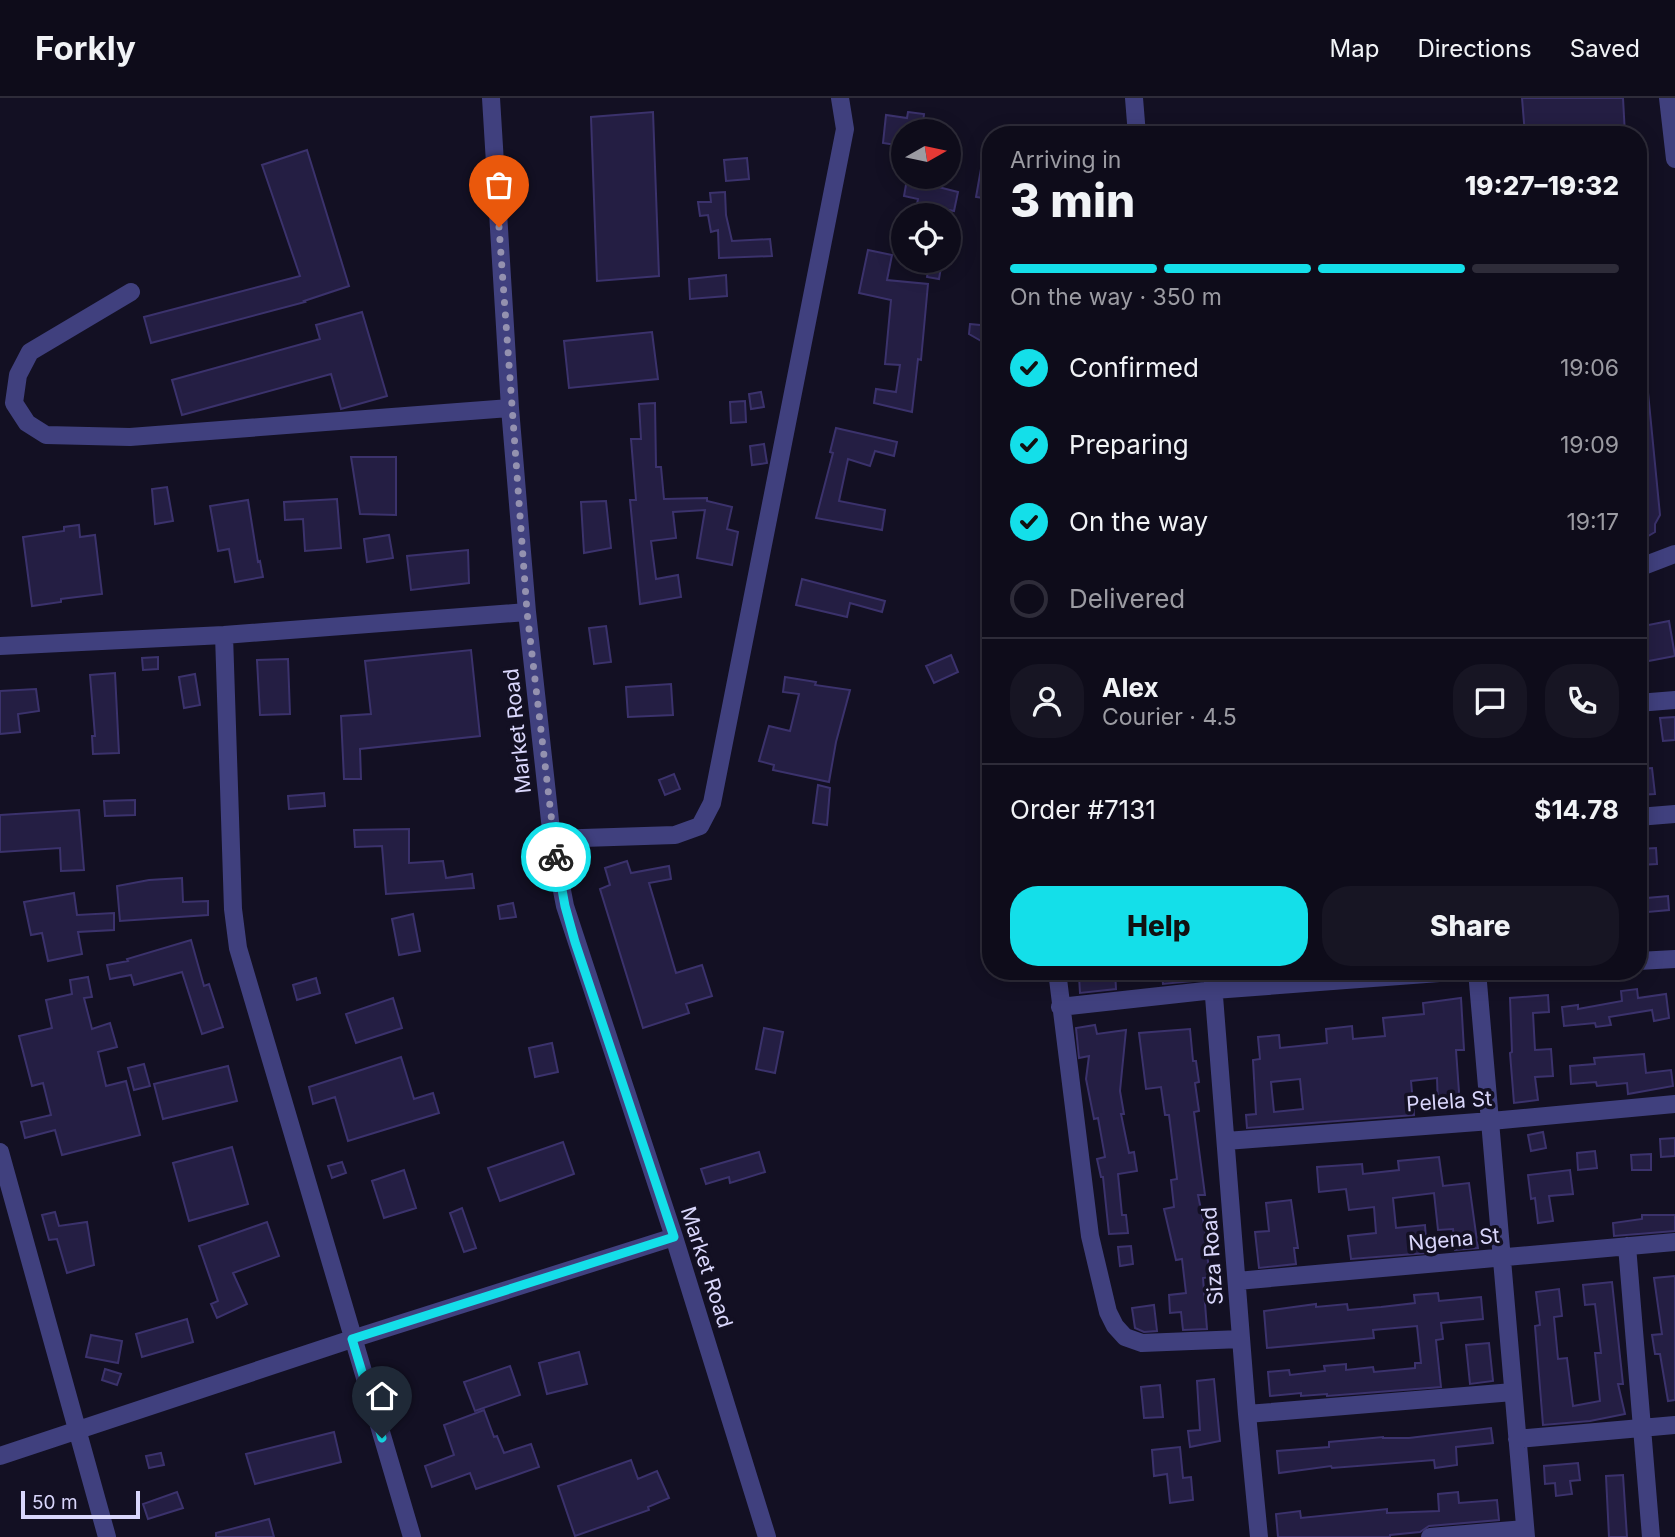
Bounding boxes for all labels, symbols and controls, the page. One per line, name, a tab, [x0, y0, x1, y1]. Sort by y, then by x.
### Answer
text: Forkly	[35, 28, 136, 68]
text: Map	[1330, 34, 1379, 63]
text: Directions	[1417, 34, 1532, 63]
text: Saved	[1570, 34, 1640, 63]
north arrow	[891, 119, 961, 189]
map controls	[891, 119, 961, 273]
text: Arriving in	[1010, 146, 1121, 174]
pin	[469, 155, 529, 227]
icon: bag	[480, 166, 518, 204]
text: 19:27–19:32	[1465, 170, 1619, 201]
text: 3 min	[1010, 172, 1135, 228]
button: locate	[891, 203, 961, 273]
text: On the way · 350 m	[1010, 283, 1222, 311]
icon: check	[1010, 349, 1048, 387]
text: Confirmed	[1069, 352, 1199, 383]
text: 19:06	[1560, 354, 1619, 382]
icon: check	[1010, 426, 1048, 464]
text: Preparing	[1069, 429, 1189, 460]
text: 19:09	[1560, 431, 1619, 459]
icon: check	[1010, 503, 1048, 541]
text: On the way	[1069, 506, 1208, 537]
text: 19:17	[1566, 508, 1619, 536]
text: Delivered	[1069, 583, 1185, 614]
button: person	[1010, 664, 1084, 738]
button: chat	[1453, 664, 1527, 738]
button: phone	[1545, 664, 1619, 738]
street label: Market Road	[498, 667, 536, 795]
text: Alex	[1102, 672, 1159, 703]
text: Courier · 4.5	[1102, 703, 1237, 731]
text: Order #7131	[1010, 794, 1156, 825]
text: $14.78	[1534, 794, 1619, 825]
courier	[521, 822, 591, 892]
icon: bike	[537, 838, 575, 876]
button: Help	[1010, 886, 1308, 966]
button: Share	[1322, 886, 1619, 966]
street label: Pelela St	[1405, 1086, 1493, 1116]
street label: Market Road	[676, 1203, 738, 1331]
street label: Siza Road	[1196, 1206, 1228, 1306]
street label: Ngena St	[1407, 1223, 1501, 1255]
pin	[352, 1366, 412, 1438]
icon: home	[363, 1377, 401, 1415]
scale bar	[21, 1488, 140, 1520]
text: 50 m	[32, 1491, 78, 1514]

